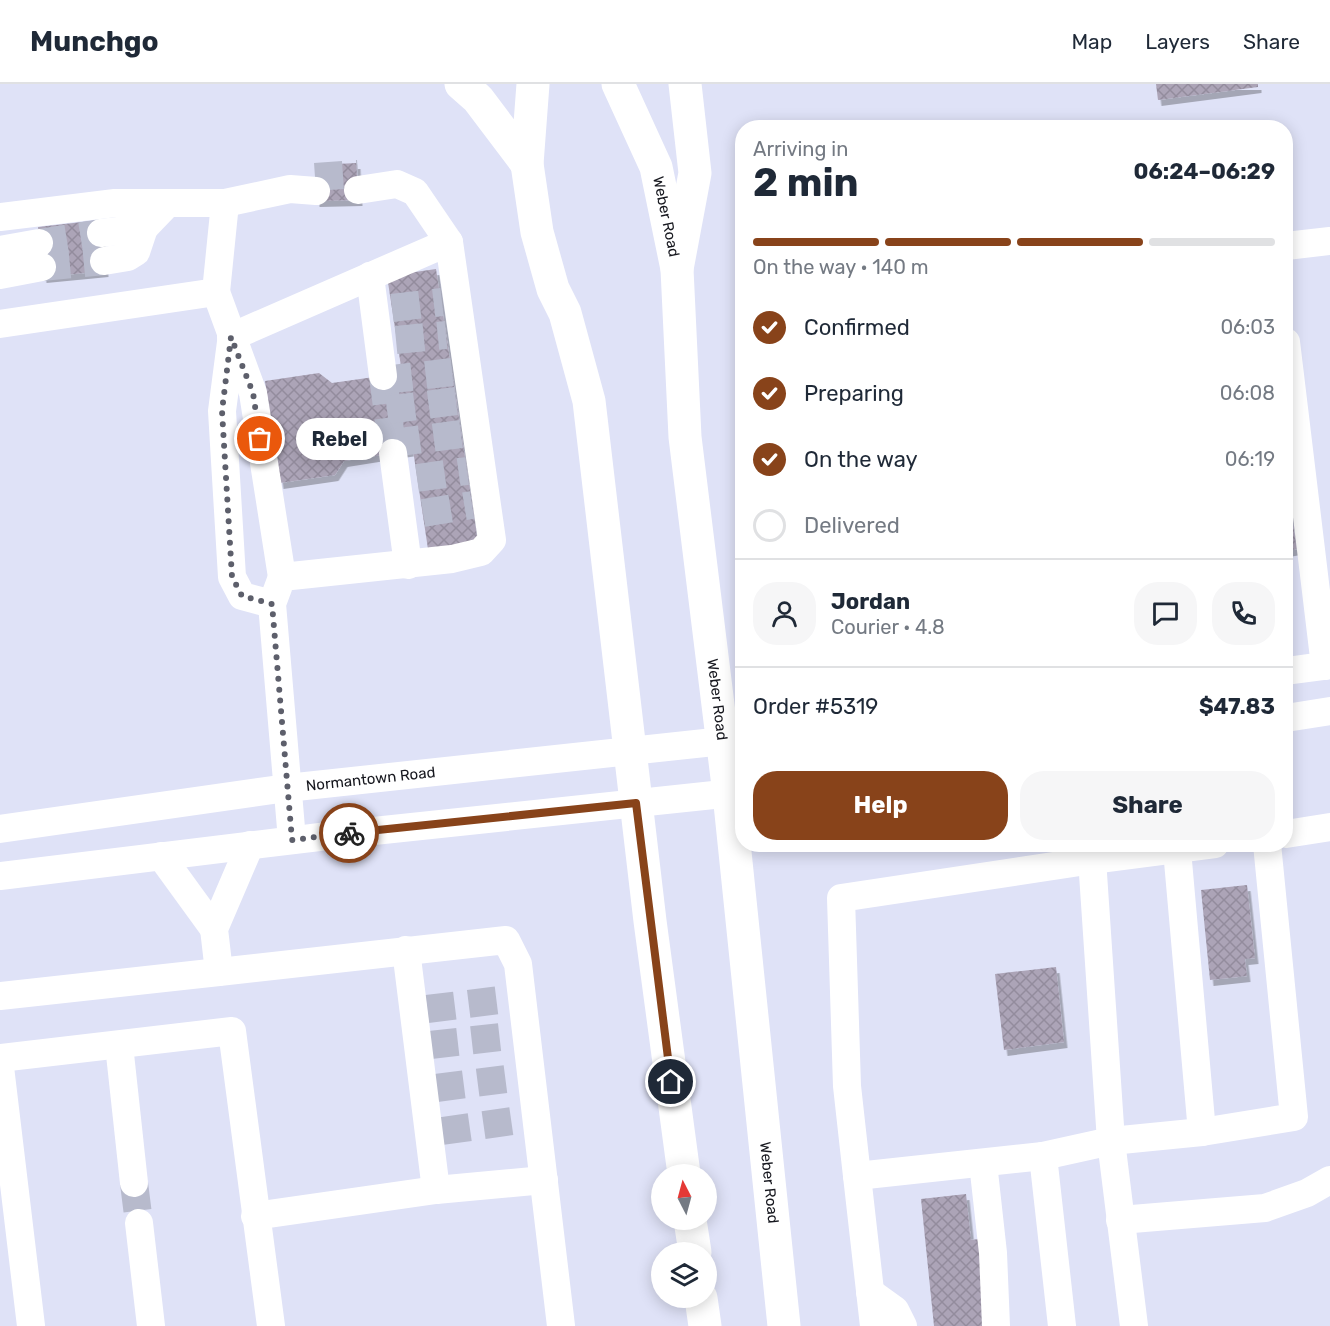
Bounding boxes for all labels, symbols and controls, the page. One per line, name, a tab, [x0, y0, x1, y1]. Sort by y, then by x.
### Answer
text: Munchgo	[30, 25, 159, 58]
text: Map	[1071, 29, 1112, 54]
text: Layers	[1145, 29, 1210, 54]
text: Share	[1243, 29, 1300, 54]
text: Arriving in	[753, 137, 848, 161]
text: 06:24–06:29	[1133, 158, 1275, 185]
text: 2 min	[753, 160, 859, 206]
street label: Weber Road	[649, 175, 683, 259]
text: On the way · 140 m	[753, 255, 929, 279]
icon: check	[753, 311, 786, 344]
text: Confirmed	[804, 314, 910, 341]
text: 06:03	[1220, 315, 1275, 339]
icon: check	[753, 377, 786, 410]
text: Preparing	[804, 380, 904, 407]
text: 06:08	[1220, 381, 1275, 405]
pin	[234, 413, 285, 464]
callout: Rebel	[296, 418, 383, 460]
icon: bag	[243, 422, 276, 455]
text: Rebel	[312, 427, 367, 451]
icon: check	[753, 443, 786, 476]
text: On the way	[804, 446, 918, 473]
text: 06:19	[1225, 447, 1275, 471]
text: Delivered	[804, 512, 900, 539]
button: person	[753, 582, 816, 645]
button: chat	[1134, 582, 1197, 645]
button: phone	[1212, 582, 1275, 645]
text: Jordan	[831, 588, 910, 615]
text: Courier · 4.8	[831, 615, 945, 639]
street label: Weber Road	[703, 658, 731, 741]
text: Order #5319	[753, 693, 878, 720]
text: $47.83	[1199, 693, 1275, 720]
street label: Normantown Road	[305, 763, 436, 795]
button: Help	[753, 771, 1008, 840]
button: Share	[1020, 771, 1275, 840]
courier	[319, 803, 379, 863]
icon: bike	[333, 817, 366, 850]
pin	[645, 1056, 696, 1107]
icon: home	[654, 1065, 687, 1098]
street label: Weber Road	[756, 1141, 782, 1224]
north arrow	[651, 1164, 717, 1230]
map controls	[651, 1164, 717, 1308]
button: layers	[651, 1242, 717, 1308]

